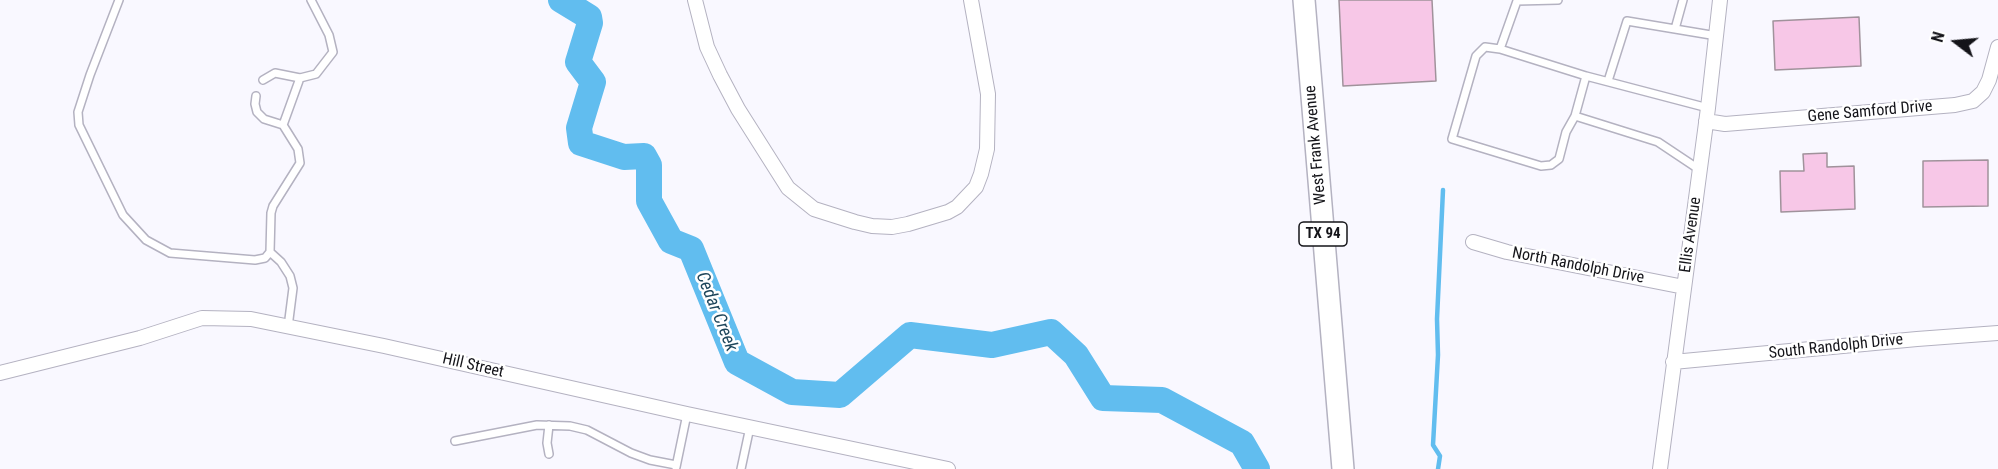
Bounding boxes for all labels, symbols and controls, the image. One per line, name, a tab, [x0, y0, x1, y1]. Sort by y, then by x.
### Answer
north arrow	[1926, 12, 1986, 72]
text: N	[1928, 30, 1949, 44]
street label: West Frank Avenue	[1301, 85, 1331, 205]
street label: Gene Samford Drive	[1807, 97, 1933, 127]
street label: Ellis Avenue	[1676, 196, 1706, 274]
road number: TX 94	[1299, 222, 1347, 246]
street label: North Randolph Drive	[1510, 244, 1646, 288]
water label: Cedar Creek	[690, 269, 742, 355]
street label: South Randolph Drive	[1768, 330, 1904, 364]
street label: Hill Street	[441, 350, 505, 382]

